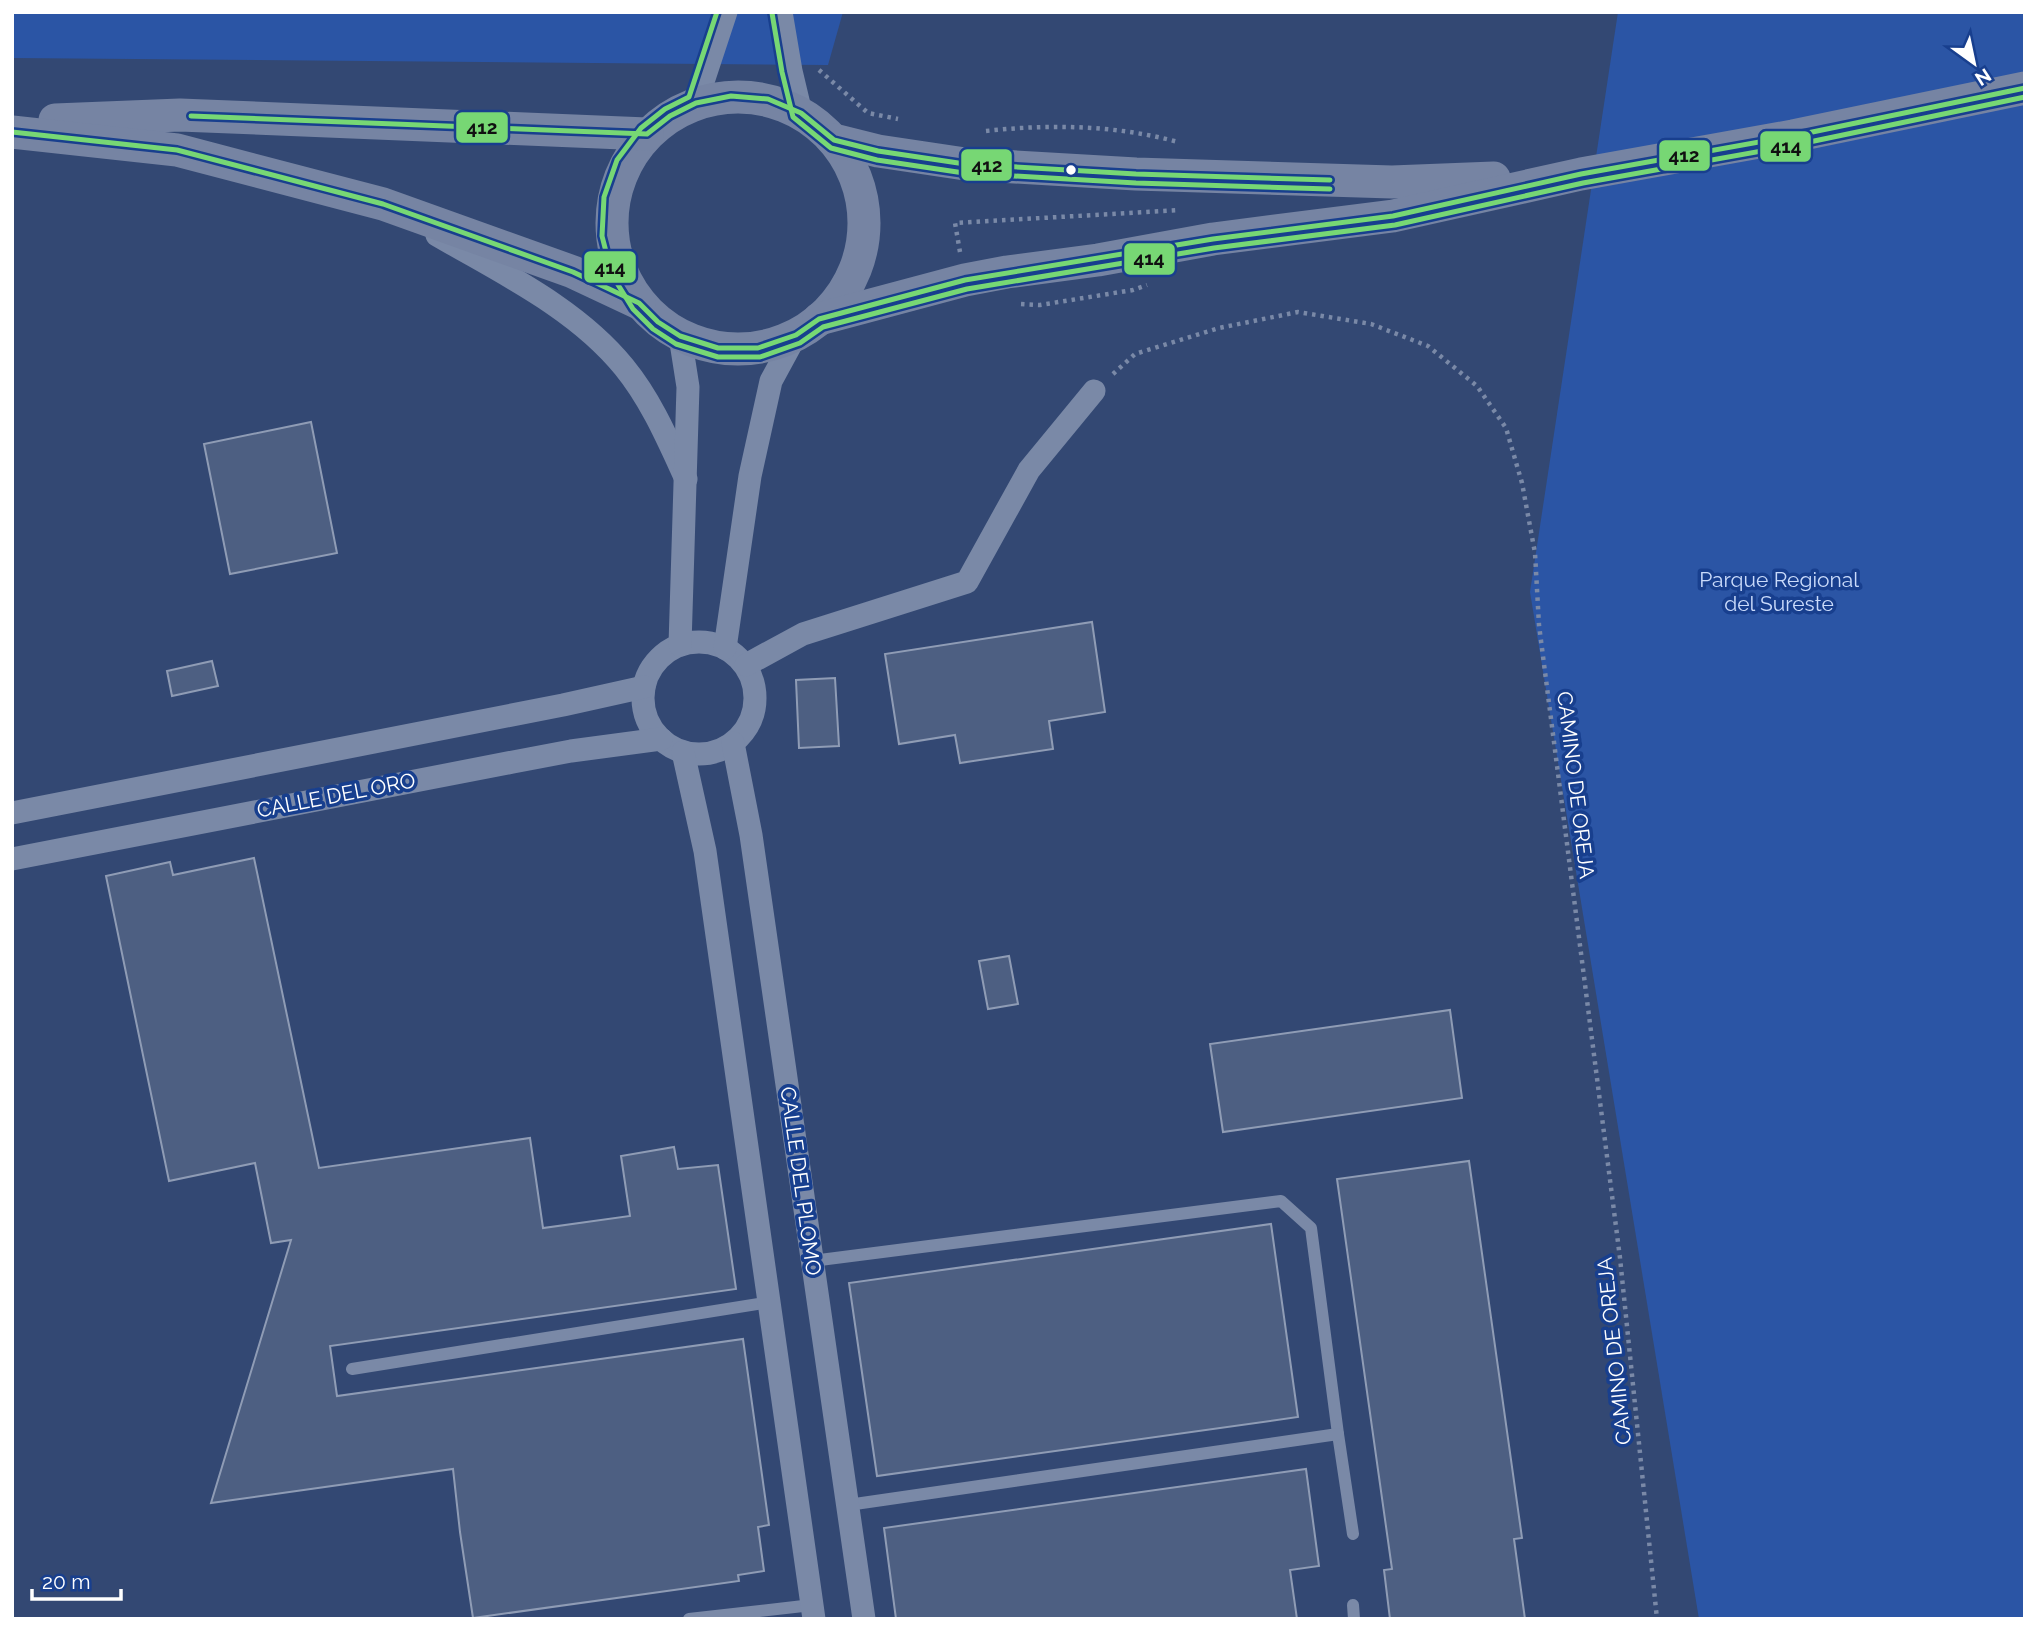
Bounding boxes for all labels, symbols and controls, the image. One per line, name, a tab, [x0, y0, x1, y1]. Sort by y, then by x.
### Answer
north arrow	[1939, 28, 2009, 98]
text: N	[1971, 64, 1995, 90]
line badge: 412	[455, 111, 509, 144]
text: 412	[467, 116, 497, 138]
line badge: 414	[1759, 130, 1812, 163]
text: 414	[1770, 135, 1802, 157]
line badge: 412	[1658, 139, 1711, 172]
text: 412	[1669, 144, 1699, 166]
line badge: 412	[960, 148, 1013, 182]
text: 412	[972, 154, 1002, 176]
unlabelled marker	[1064, 163, 1078, 177]
line badge: 414	[1123, 242, 1176, 276]
text: 414	[1133, 247, 1165, 269]
line badge: 414	[583, 250, 637, 284]
text: 414	[594, 256, 626, 278]
park label: Parque Regional del Sureste	[1699, 567, 1859, 616]
street label: CAMINO DE OREJA	[1552, 690, 1600, 880]
street label: CALLE DEL ORO	[255, 767, 417, 823]
street label: CALLE DEL PLOMO	[775, 1085, 827, 1277]
street label: CAMINO DE OREJA	[1592, 1256, 1636, 1446]
scale bar	[32, 1558, 121, 1602]
text: 20 m	[42, 1569, 90, 1594]

